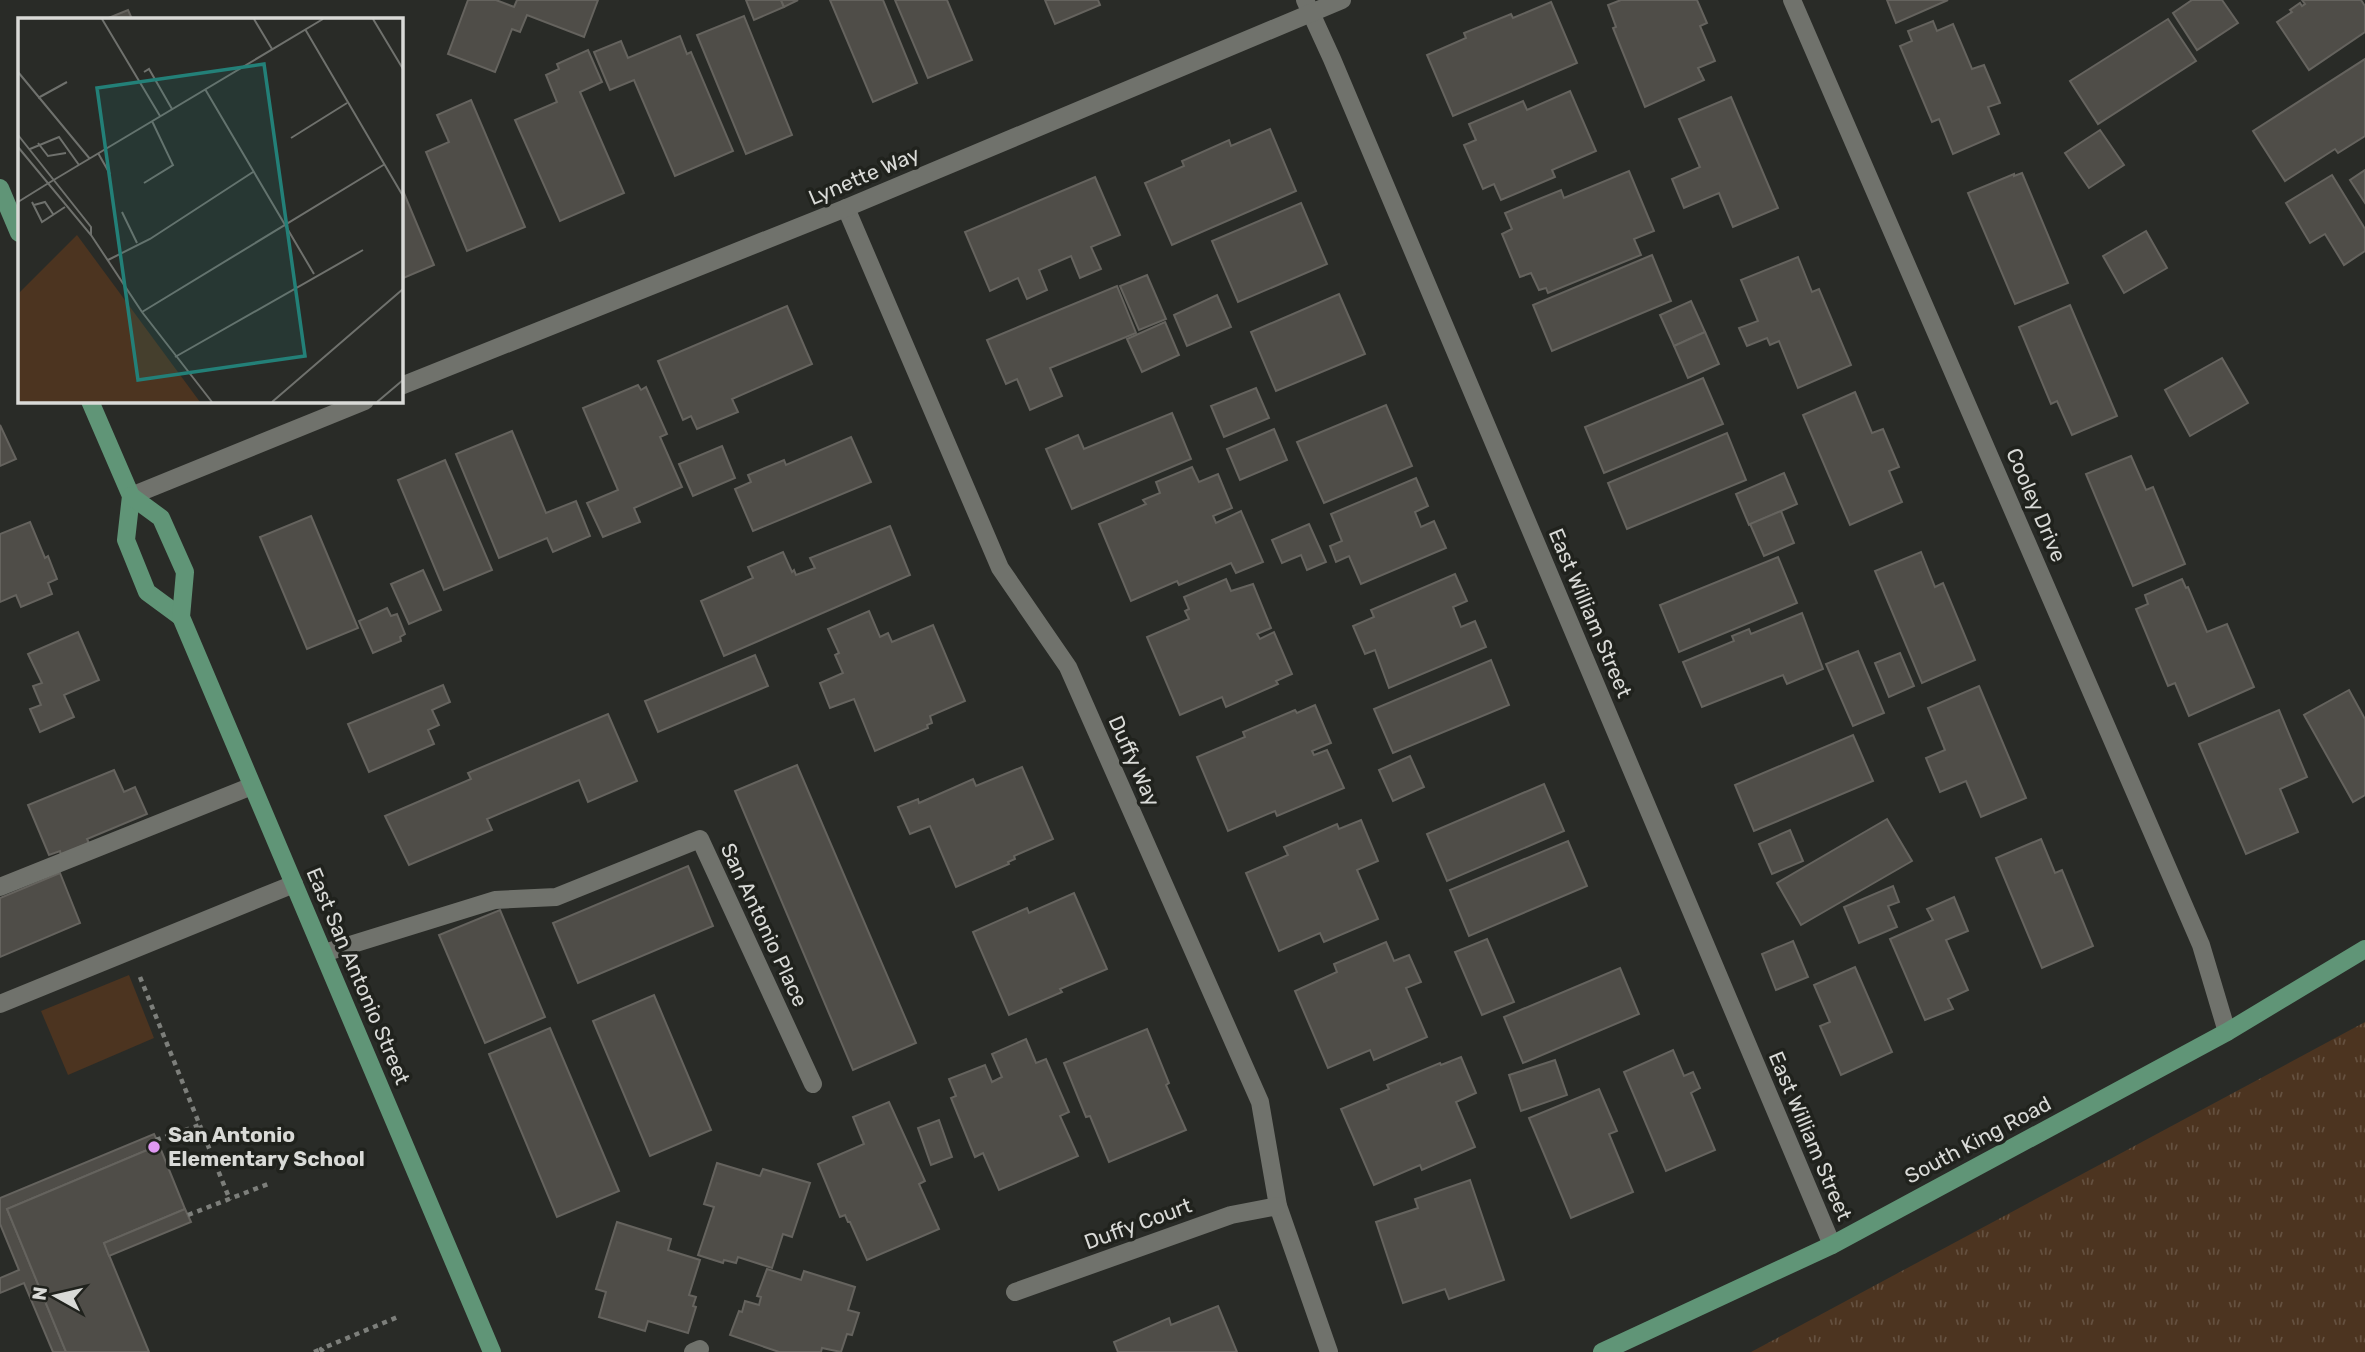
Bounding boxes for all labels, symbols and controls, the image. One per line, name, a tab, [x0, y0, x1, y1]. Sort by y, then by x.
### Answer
inset map	[18, 18, 402, 402]
street label: Lynette Way	[805, 141, 923, 210]
street label: Cooley Drive	[2001, 444, 2072, 566]
street label: East William Street	[1544, 524, 1637, 701]
street label: Duffy Way	[1103, 712, 1166, 810]
street label: San Antonio Place	[716, 839, 813, 1010]
street label: East San Antonio Street	[301, 864, 415, 1088]
street label: East William Street	[1764, 1047, 1857, 1224]
street label: South King Road	[1900, 1091, 2055, 1189]
place label: San Antonio Elementary School	[168, 1122, 365, 1171]
marker: San Antonio Elementary School	[146, 1139, 162, 1155]
street label: Duffy Court	[1081, 1193, 1195, 1255]
north arrow	[21, 1261, 91, 1331]
text: N	[27, 1285, 52, 1302]

